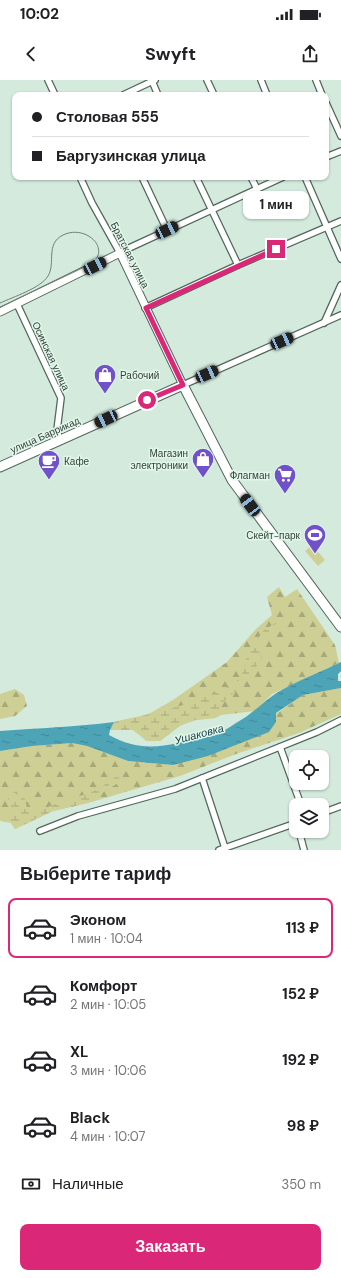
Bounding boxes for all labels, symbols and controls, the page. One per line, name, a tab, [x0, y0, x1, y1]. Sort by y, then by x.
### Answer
text: 10:02	[20, 4, 59, 24]
text: Swyft	[145, 42, 196, 66]
icon: back	[20, 43, 42, 65]
icon: share	[299, 43, 321, 65]
text: Столовая 555	[56, 107, 159, 127]
text: Баргузинская улица	[56, 146, 206, 166]
callout: 1 мин	[243, 191, 309, 219]
text: 1 мин	[259, 196, 293, 213]
car	[154, 219, 180, 241]
street label: Братская улица	[108, 220, 152, 291]
route end	[267, 240, 285, 258]
car	[82, 255, 108, 277]
street label: Осинская улица	[29, 319, 73, 393]
car	[269, 331, 295, 351]
shop icon: Рабочий	[92, 362, 118, 395]
car	[194, 364, 220, 384]
place label: Рабочий	[120, 369, 159, 382]
route start	[138, 391, 156, 409]
car	[93, 408, 119, 430]
street label: улица Баррикад	[8, 414, 82, 456]
shop icon: Магазин электроники	[190, 446, 216, 479]
place label: Магазин электроники	[130, 447, 188, 472]
cafe icon: Кафе	[36, 448, 62, 481]
place label: Кафе	[64, 455, 90, 468]
supermarket icon: Флагман	[272, 462, 298, 495]
place label: Флагман	[230, 469, 270, 482]
car	[238, 492, 262, 518]
sports icon: Скейт-парк	[302, 522, 328, 555]
place label: Скейт-парк	[246, 529, 301, 542]
water label: Ушаковка	[172, 721, 225, 748]
map controls	[289, 750, 329, 838]
button: locate	[289, 750, 329, 790]
button: layers	[289, 798, 329, 838]
text: Выберите тариф	[20, 862, 171, 886]
icon: car	[22, 910, 58, 946]
text: Эконом	[70, 910, 126, 930]
text: 113 ₽	[286, 918, 319, 938]
text: 1 мин · 10:04	[70, 930, 143, 947]
icon: car	[22, 976, 58, 1012]
text: Комфорт	[70, 976, 137, 996]
text: 152 ₽	[282, 984, 319, 1004]
text: 2 мин · 10:05	[70, 996, 146, 1013]
icon: car	[22, 1042, 58, 1078]
text: XL	[70, 1042, 88, 1062]
text: 192 ₽	[282, 1050, 319, 1070]
text: 3 мин · 10:06	[70, 1062, 147, 1079]
icon: car	[22, 1108, 58, 1144]
text: Black	[70, 1108, 110, 1128]
text: 98 ₽	[287, 1116, 319, 1136]
text: 4 мин · 10:07	[70, 1128, 145, 1145]
icon: cash	[20, 1173, 42, 1195]
text: Наличные	[52, 1174, 124, 1194]
text: 350 m	[281, 1176, 321, 1193]
button: Заказать	[20, 1224, 321, 1270]

